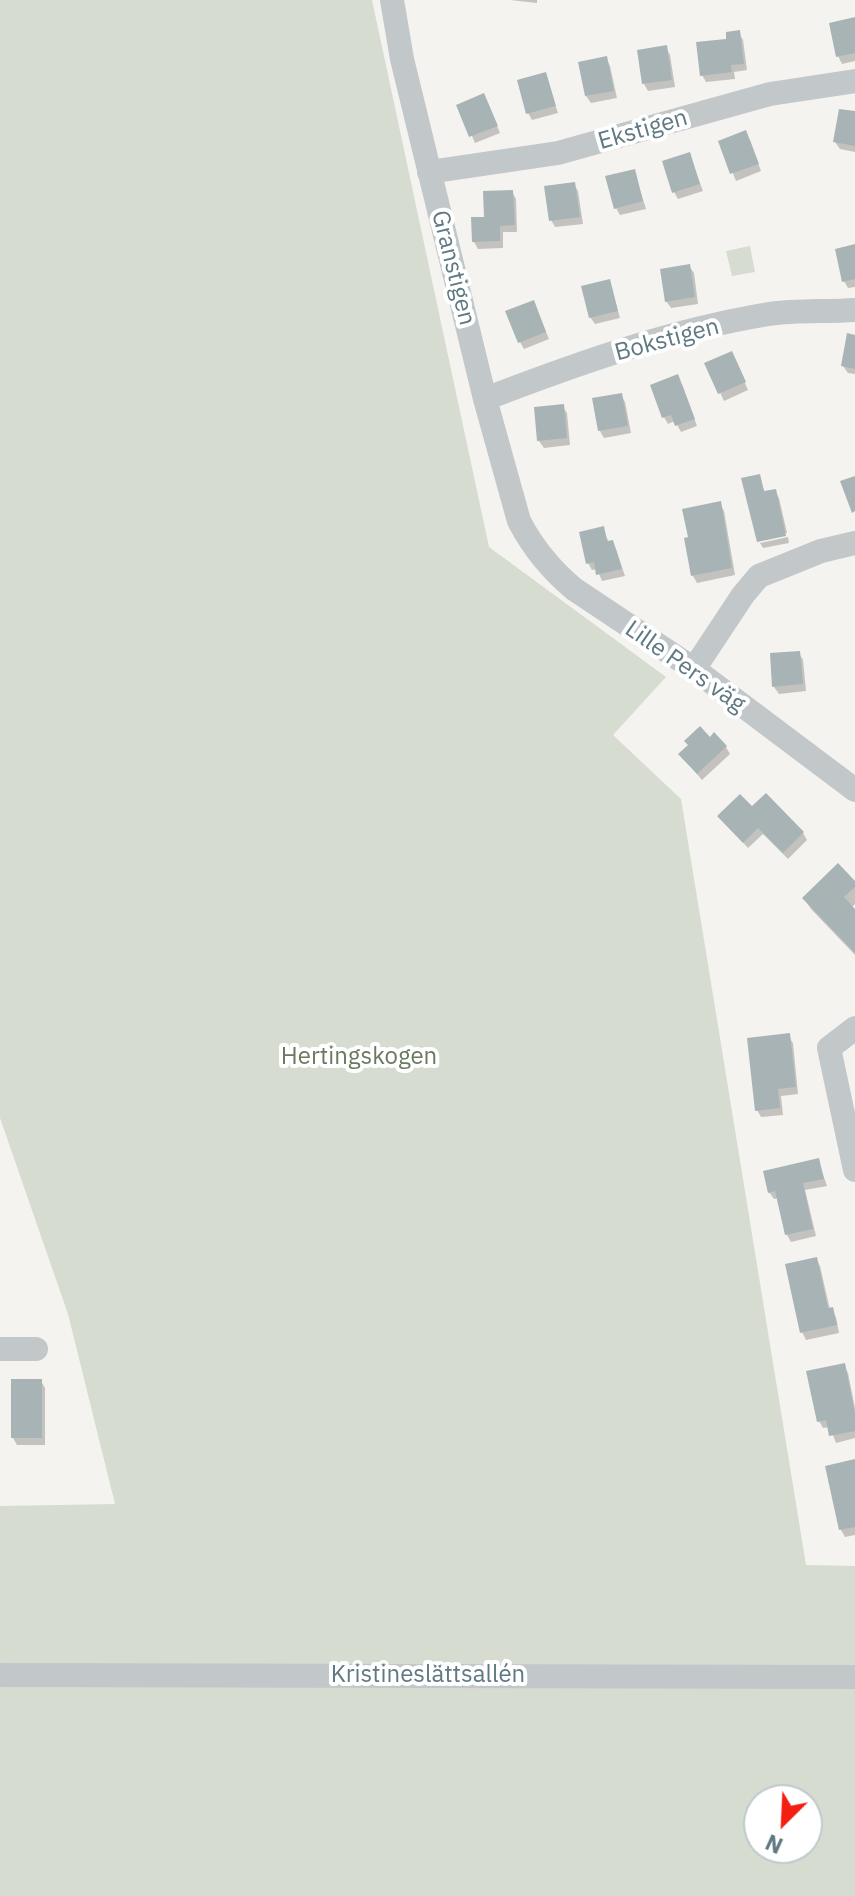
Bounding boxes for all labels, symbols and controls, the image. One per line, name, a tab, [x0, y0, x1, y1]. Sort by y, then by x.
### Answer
street label: Ekstigen	[595, 104, 691, 156]
street label: Granstigen	[425, 208, 481, 328]
street label: Bokstigen	[612, 312, 722, 368]
street label: Lille Pers väg	[619, 615, 751, 719]
park label: Hertingskogen	[281, 1043, 437, 1071]
street label: Kristineslättsallén	[331, 1661, 525, 1689]
north arrow	[743, 1784, 823, 1864]
text: N	[761, 1828, 787, 1861]

